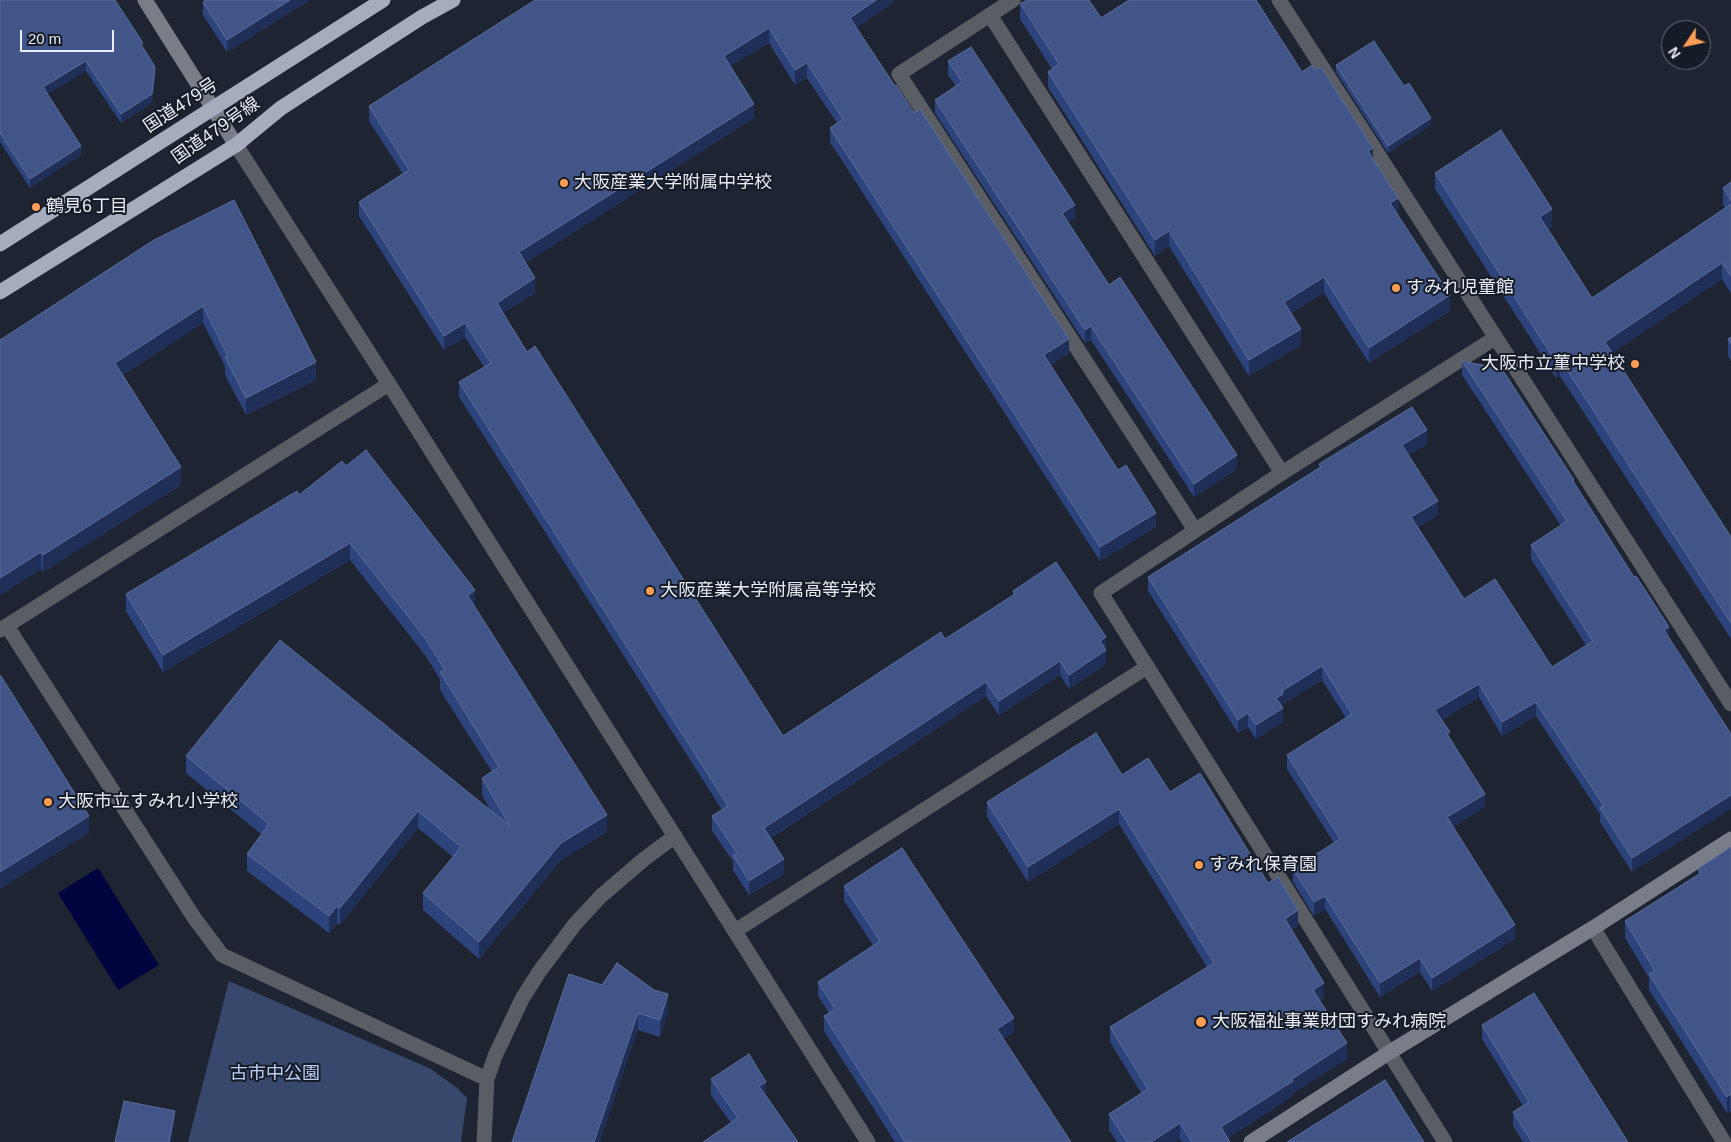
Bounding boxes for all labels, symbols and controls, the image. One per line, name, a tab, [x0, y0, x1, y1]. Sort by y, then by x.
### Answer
scale bar	[22, 20, 116, 52]
north arrow	[1661, 20, 1711, 70]
text: 20 m	[28, 30, 61, 47]
text: N	[1665, 44, 1684, 61]
street label: 国道479号	[140, 74, 222, 138]
street label: 国道479号線	[168, 93, 264, 169]
place label: 大阪産業大学附属中学校	[574, 172, 772, 194]
marker: 大阪産業大学附属中学校	[558, 177, 570, 189]
place label: 鶴見6丁目	[46, 196, 128, 218]
marker: 鶴見6丁目	[30, 201, 42, 213]
place label: すみれ児童館	[1406, 277, 1514, 299]
marker: すみれ児童館	[1390, 282, 1402, 294]
place label: 大阪市立菫中学校	[1481, 353, 1625, 375]
marker: 大阪市立菫中学校	[1629, 358, 1641, 370]
place label: 大阪産業大学附属高等学校	[660, 580, 876, 602]
marker: 大阪産業大学附属高等学校	[644, 585, 656, 597]
place label: 大阪市立すみれ小学校	[58, 791, 238, 813]
marker: 大阪市立すみれ小学校	[42, 796, 54, 808]
place label: すみれ保育園	[1209, 854, 1317, 876]
marker: すみれ保育園	[1193, 859, 1205, 871]
place label: 大阪福祉事業財団すみれ病院	[1212, 1011, 1446, 1033]
marker: 大阪福祉事業財団すみれ病院	[1194, 1015, 1208, 1029]
park label: 古市中公園	[230, 1063, 320, 1085]

